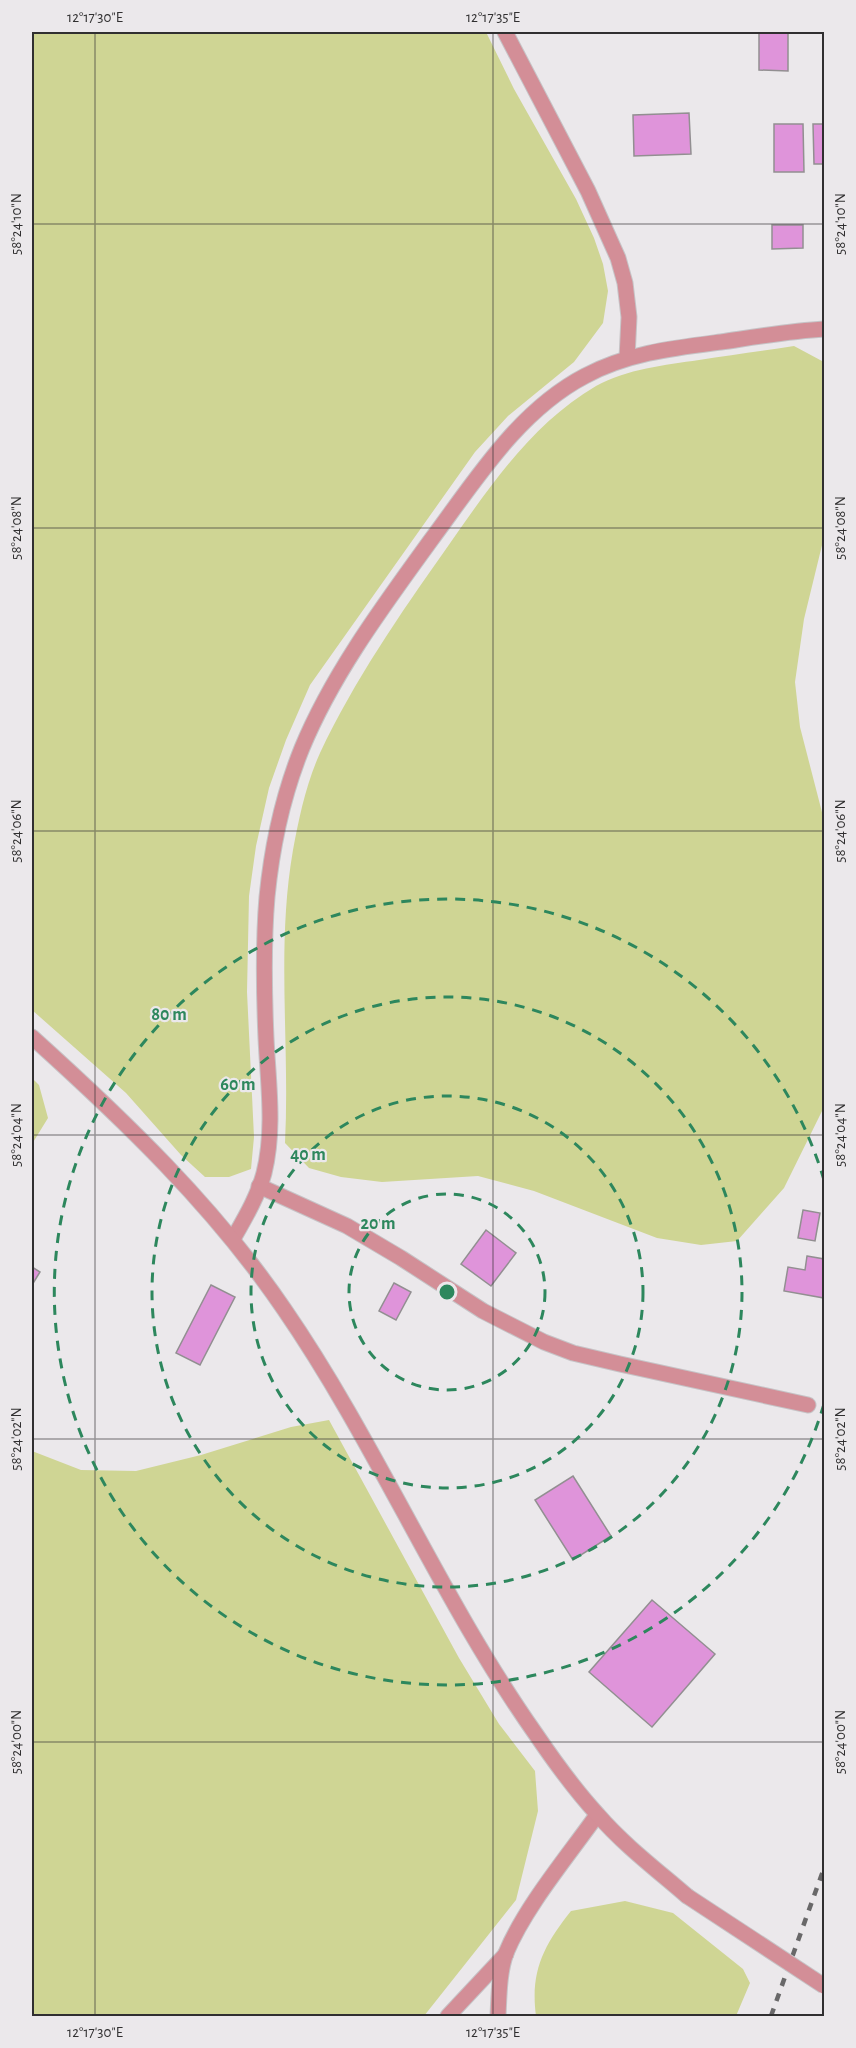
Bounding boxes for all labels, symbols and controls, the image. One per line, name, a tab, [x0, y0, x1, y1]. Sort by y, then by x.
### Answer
text: 12°17'30"E	[67, 10, 123, 25]
text: 12°17'35"E	[466, 10, 520, 25]
text: 58°24'10"N	[9, 193, 24, 255]
text: 58°24'10"N	[833, 193, 848, 255]
text: 58°24'08"N	[9, 496, 24, 560]
text: 58°24'08"N	[833, 496, 848, 560]
text: 58°24'06"N	[9, 799, 24, 863]
text: 58°24'06"N	[833, 799, 848, 863]
text: 80 m	[151, 1006, 187, 1024]
text: 60 m	[220, 1076, 256, 1094]
text: 58°24'04"N	[9, 1103, 24, 1167]
text: 58°24'04"N	[833, 1103, 848, 1167]
text: 40 m	[290, 1146, 326, 1164]
text: 20 m	[360, 1215, 396, 1233]
centre of rings	[437, 1282, 457, 1302]
text: 58°24'02"N	[9, 1407, 24, 1471]
text: 58°24'02"N	[833, 1407, 848, 1471]
text: 58°24'00"N	[9, 1710, 24, 1774]
text: 58°24'00"N	[833, 1710, 848, 1774]
text: 12°17'30"E	[67, 2025, 123, 2040]
text: 12°17'35"E	[466, 2025, 520, 2040]

